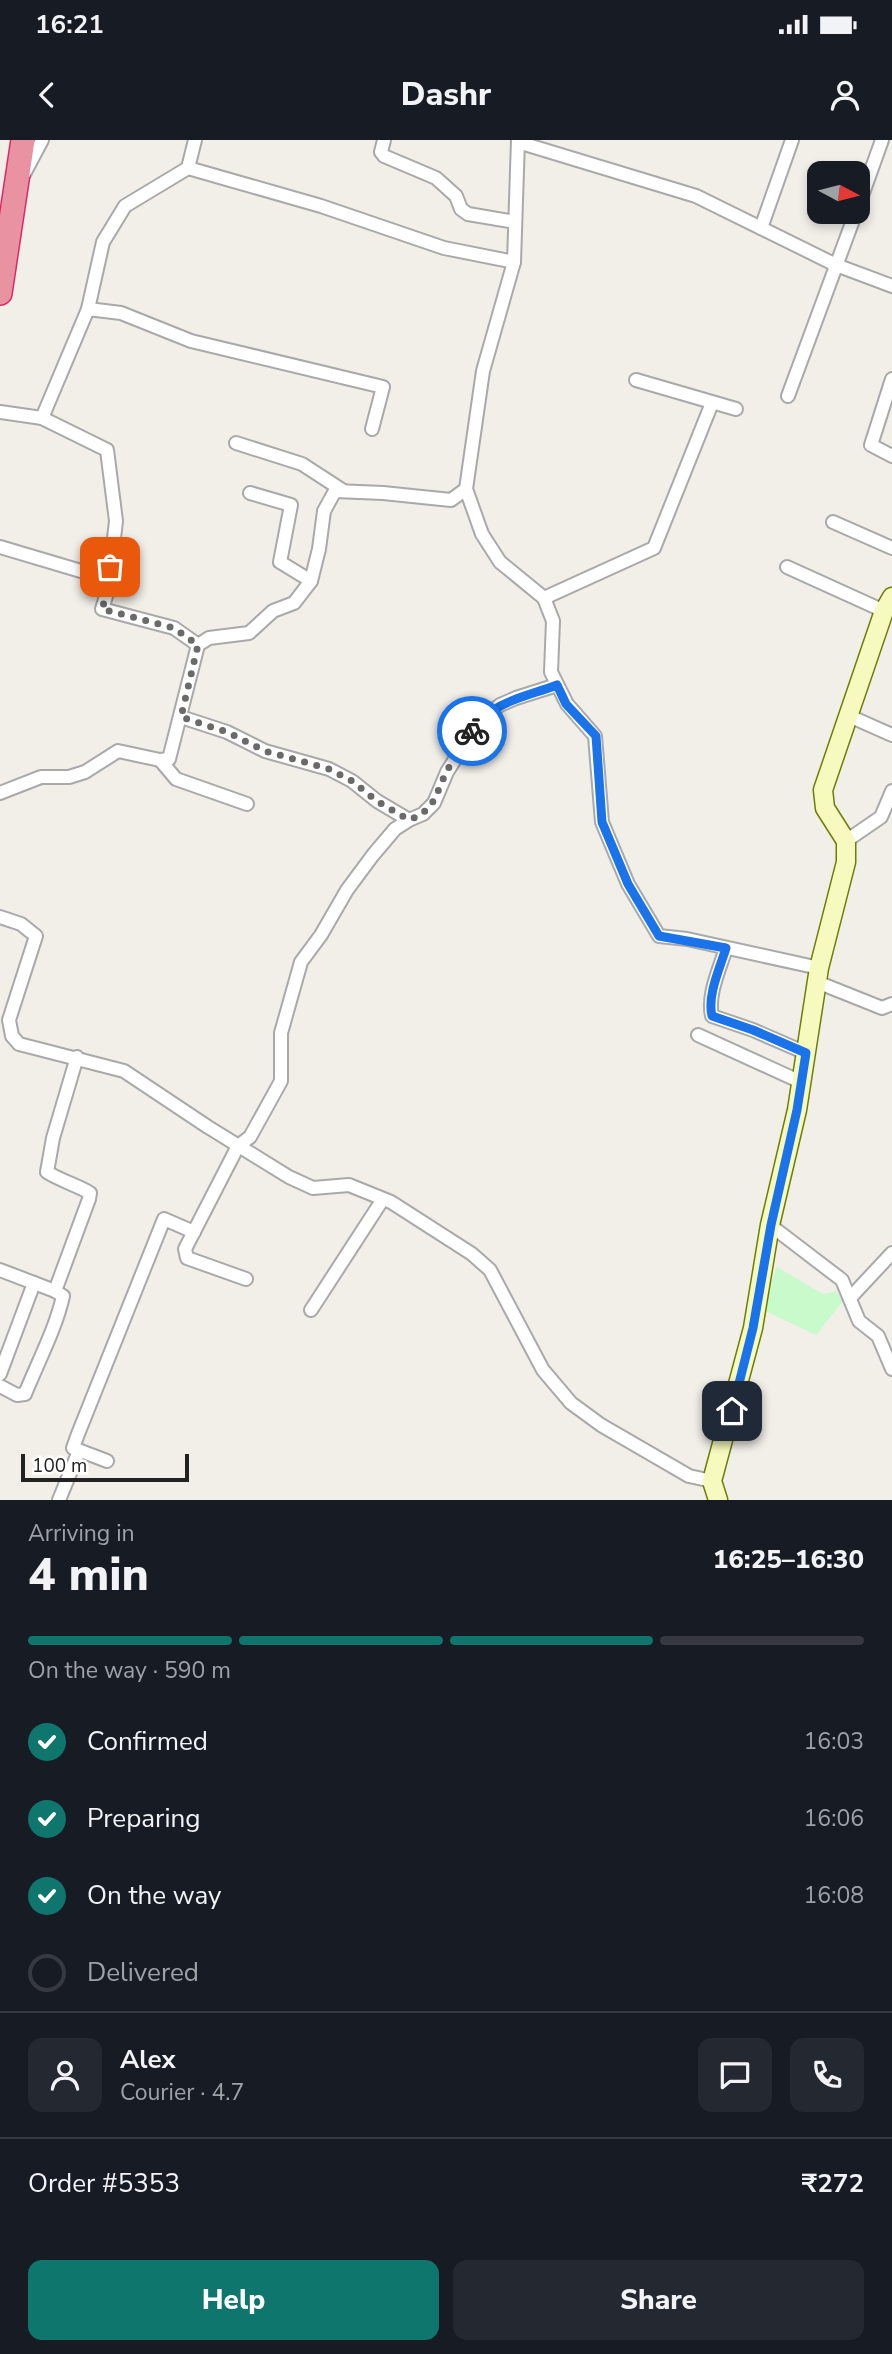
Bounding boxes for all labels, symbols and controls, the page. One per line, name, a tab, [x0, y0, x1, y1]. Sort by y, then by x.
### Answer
text: 16:21	[35, 7, 104, 42]
text: Dashr	[401, 73, 491, 116]
icon: back	[28, 76, 66, 114]
icon: person	[826, 76, 864, 114]
north arrow	[807, 161, 870, 224]
map controls	[807, 161, 870, 224]
pin	[80, 537, 140, 597]
icon: bag	[91, 548, 129, 586]
courier	[437, 696, 507, 766]
icon: bike	[453, 712, 491, 750]
pin	[702, 1381, 762, 1441]
icon: home	[713, 1392, 751, 1430]
scale bar	[21, 1451, 189, 1483]
text: 100 m	[32, 1453, 87, 1479]
text: Arriving in	[28, 1518, 135, 1549]
text: 16:25–16:30	[713, 1542, 864, 1577]
text: 4 min	[28, 1543, 149, 1606]
text: On the way · 590 m	[28, 1655, 231, 1686]
icon: check	[28, 1723, 66, 1761]
text: Confirmed	[87, 1724, 208, 1759]
text: 16:03	[804, 1726, 864, 1757]
icon: check	[28, 1800, 66, 1838]
text: Preparing	[87, 1801, 200, 1836]
text: 16:06	[804, 1803, 864, 1834]
icon: check	[28, 1877, 66, 1915]
text: On the way	[87, 1878, 221, 1913]
text: 16:08	[804, 1880, 864, 1911]
text: Delivered	[87, 1955, 199, 1990]
button: person	[28, 2038, 102, 2112]
button: chat	[698, 2038, 772, 2112]
button: phone	[790, 2038, 864, 2112]
text: Alex	[120, 2042, 176, 2077]
text: Courier · 4.7	[120, 2077, 244, 2108]
text: Order #5353	[28, 2166, 180, 2201]
text: ₹272	[802, 2166, 864, 2201]
button: Help	[28, 2260, 439, 2340]
button: Share	[453, 2260, 864, 2340]

